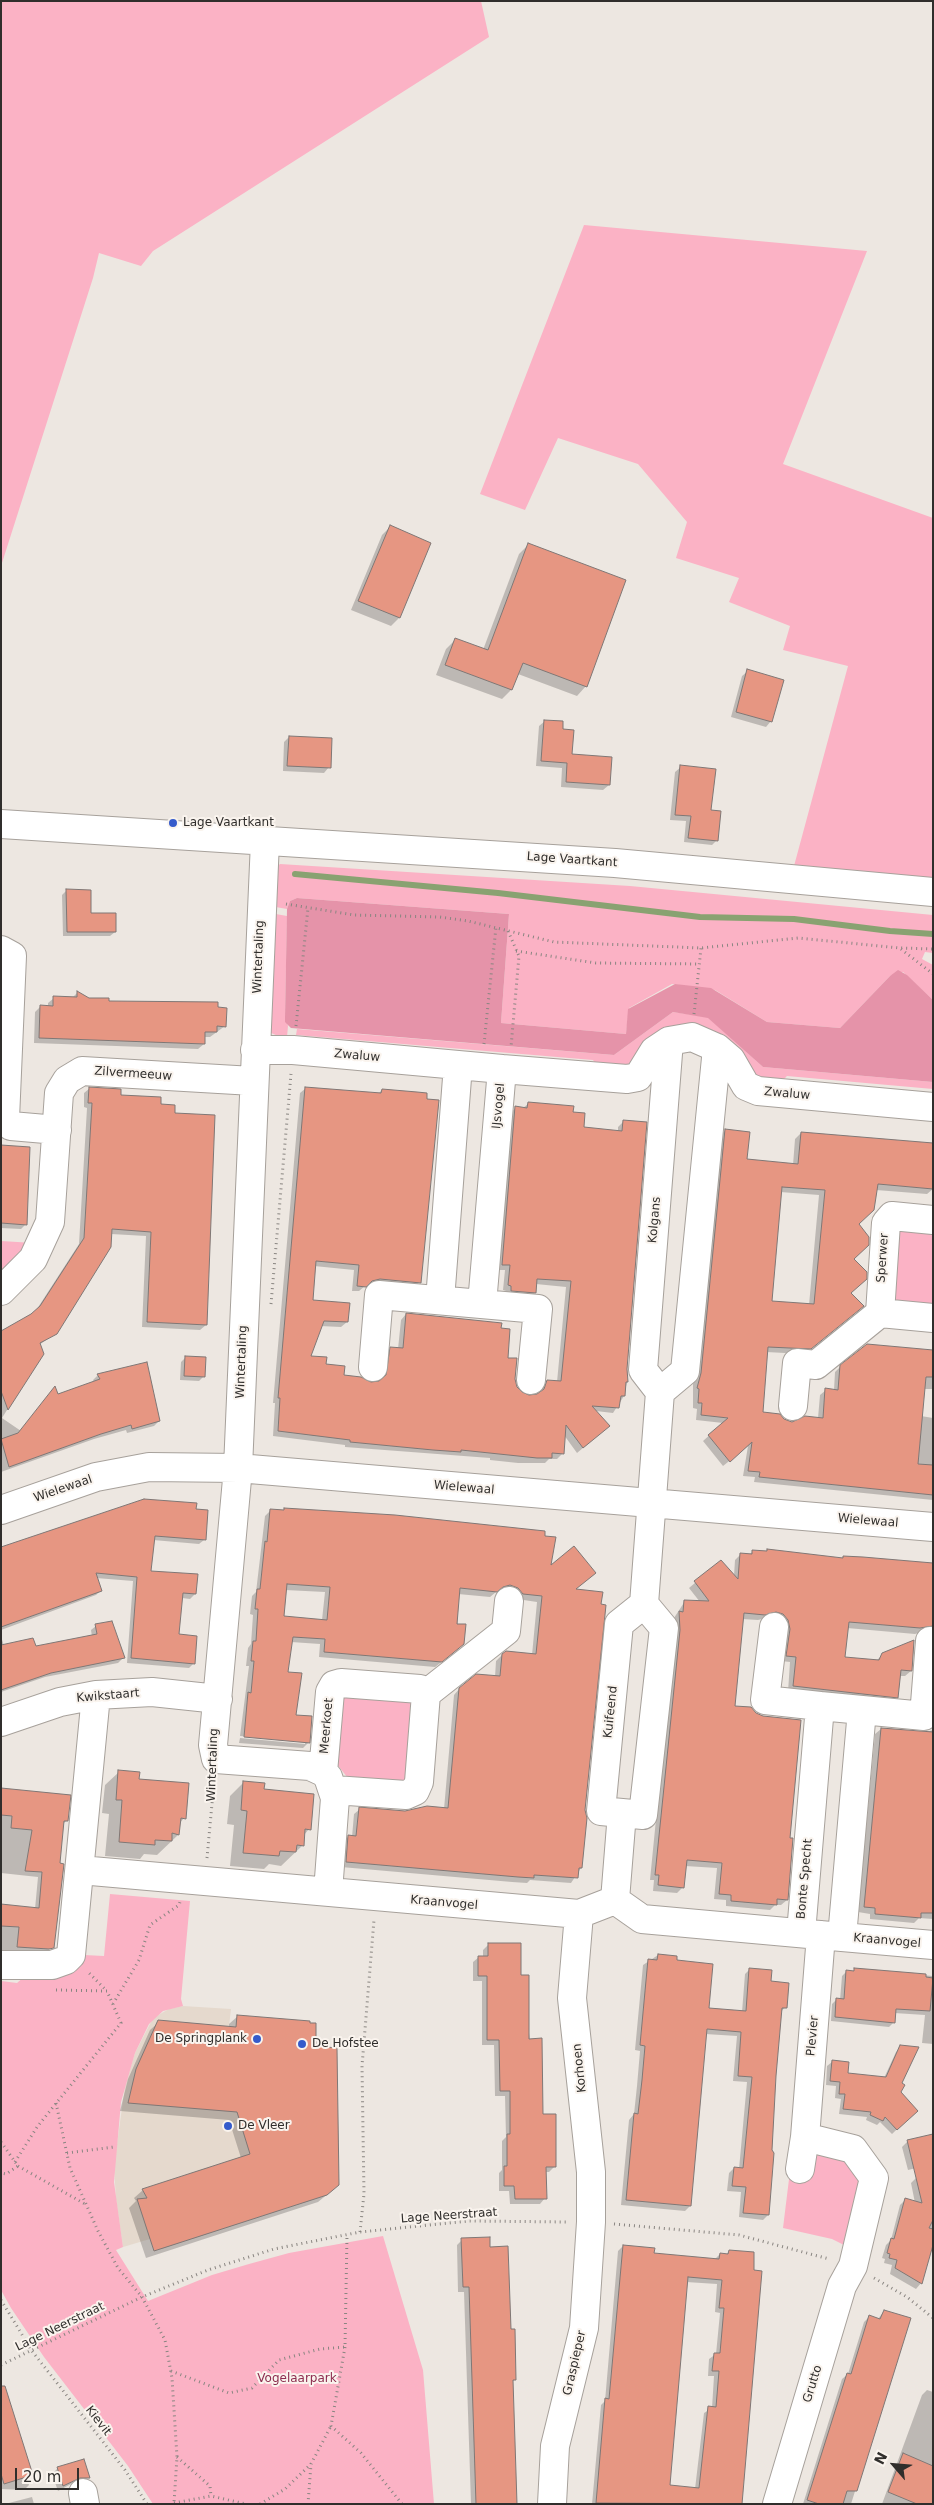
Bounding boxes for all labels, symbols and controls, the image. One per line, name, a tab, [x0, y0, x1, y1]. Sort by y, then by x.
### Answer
place label: Lage Vaartkant	[183, 816, 274, 830]
marker: Lage Vaartkant	[167, 817, 179, 829]
street label: Lage Vaartkant	[526, 850, 618, 870]
street label: Wintertaling	[251, 920, 267, 994]
street label: Zwaluw	[333, 1047, 381, 1065]
street label: Zilvermeeuw	[94, 1064, 172, 1084]
street label: IJsvogel	[490, 1082, 508, 1130]
street label: Zwaluw	[763, 1085, 811, 1103]
street label: Kolgans	[646, 1196, 664, 1244]
street label: Sperwer	[874, 1233, 892, 1283]
street label: Wintertaling	[234, 1325, 250, 1399]
street label: Wielewaal	[32, 1472, 94, 1506]
street label: Wielewaal	[433, 1478, 495, 1498]
street label: Wielewaal	[837, 1511, 899, 1531]
street label: Kuifeend	[601, 1685, 621, 1739]
street label: Kwikstaart	[76, 1686, 140, 1706]
street label: Meerkoet	[317, 1697, 337, 1755]
street label: Wintertaling	[205, 1728, 221, 1802]
street label: Bonte Specht	[794, 1838, 816, 1920]
street label: Kraanvogel	[410, 1893, 478, 1913]
street label: Kraanvogel	[853, 1931, 921, 1951]
street label: Plevier	[804, 2015, 822, 2057]
place label: De Springplank	[155, 2032, 247, 2046]
marker: De Springplank	[251, 2033, 263, 2045]
place label: De Hofstee	[312, 2037, 379, 2051]
marker: De Hofstee	[296, 2038, 308, 2050]
street label: Korhoen	[570, 2043, 590, 2093]
place label: De Vleer	[238, 2119, 290, 2133]
marker: De Vleer	[222, 2120, 234, 2132]
street label: Lage Neerstraat	[400, 2205, 498, 2227]
street label: Lage Neerstraat	[13, 2299, 107, 2355]
street label: Graspieper	[561, 2329, 589, 2397]
street label: Grutto	[800, 2363, 826, 2405]
park label: Vogelaarpark	[257, 2372, 337, 2386]
street label: Kievit	[82, 2403, 114, 2439]
north arrow	[869, 2440, 919, 2490]
text: N	[871, 2449, 890, 2467]
scale bar	[18, 2458, 81, 2490]
text: 20 m	[23, 2468, 61, 2486]

